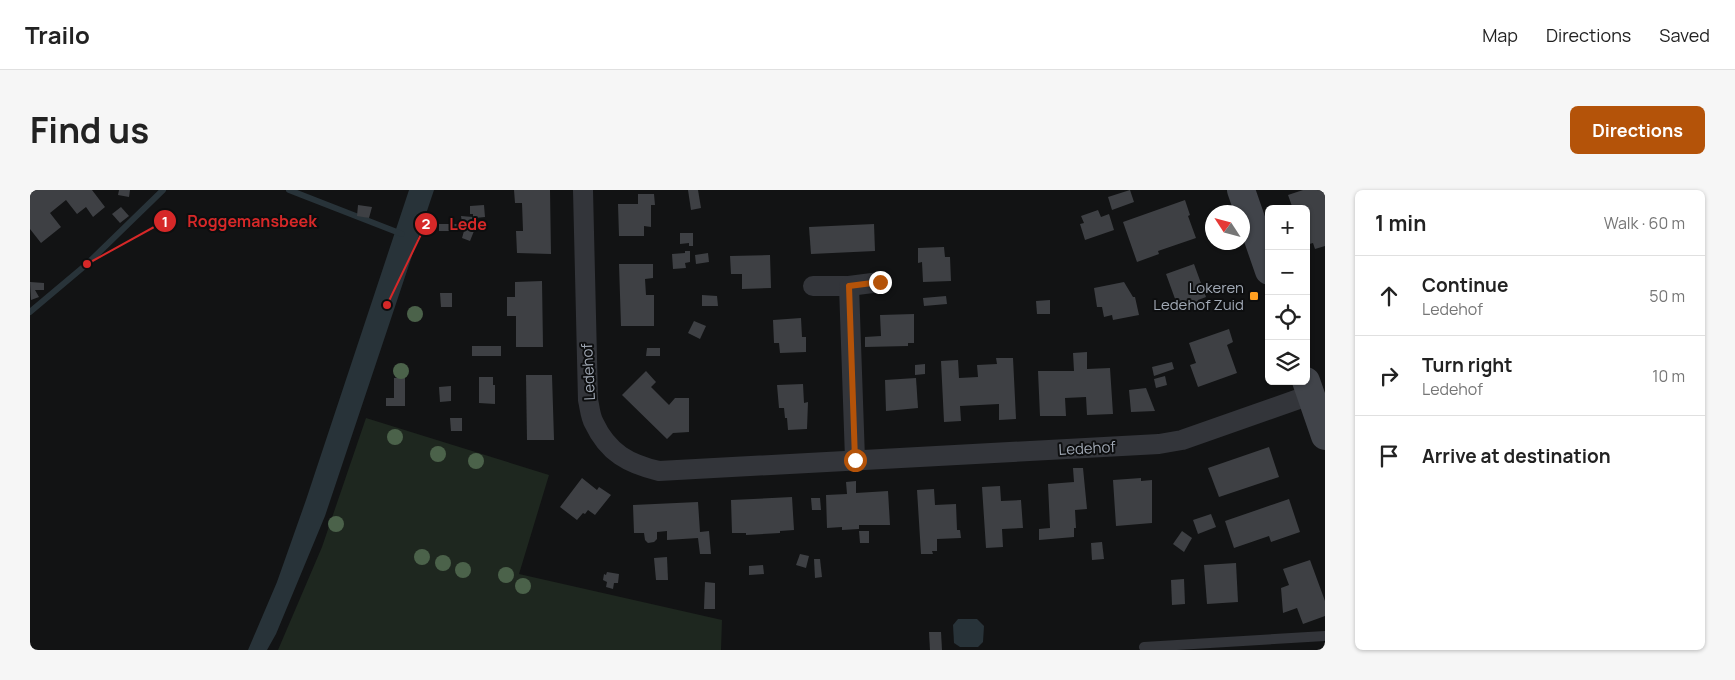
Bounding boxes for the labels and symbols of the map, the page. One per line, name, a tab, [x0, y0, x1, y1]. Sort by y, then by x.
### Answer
north arrow	[1205, 205, 1250, 250]
callout: Roggemansbeek	[152, 206, 327, 237]
callout: Lede	[414, 208, 497, 239]
text: Roggemansbeek	[187, 210, 317, 232]
text: 1	[162, 211, 168, 232]
text: 2	[422, 213, 431, 234]
text: Lede	[449, 213, 487, 235]
route end	[869, 271, 892, 294]
place label: Lokeren Ledehof Zuid	[1153, 277, 1244, 315]
marker: Lokeren Ledehof Zuid	[1248, 290, 1260, 302]
street label: Ledehof	[576, 342, 600, 401]
street label: Ledehof	[1058, 436, 1117, 460]
route start	[844, 449, 867, 472]

